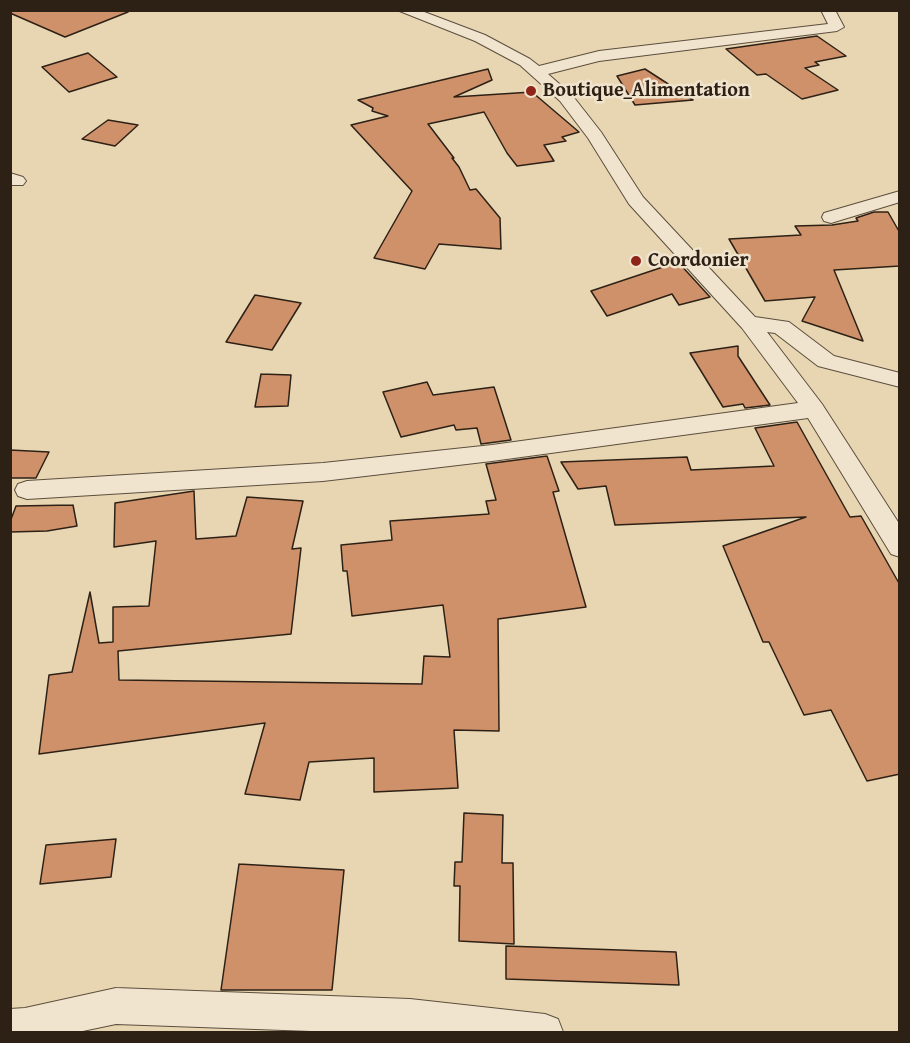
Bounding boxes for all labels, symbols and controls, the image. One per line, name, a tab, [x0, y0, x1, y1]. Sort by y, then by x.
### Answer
place label: Boutique_Alimentation	[543, 79, 750, 103]
marker: Boutique_Alimentation	[524, 84, 538, 98]
place label: Coordonier	[648, 249, 749, 273]
marker: Coordonier	[629, 254, 643, 268]

